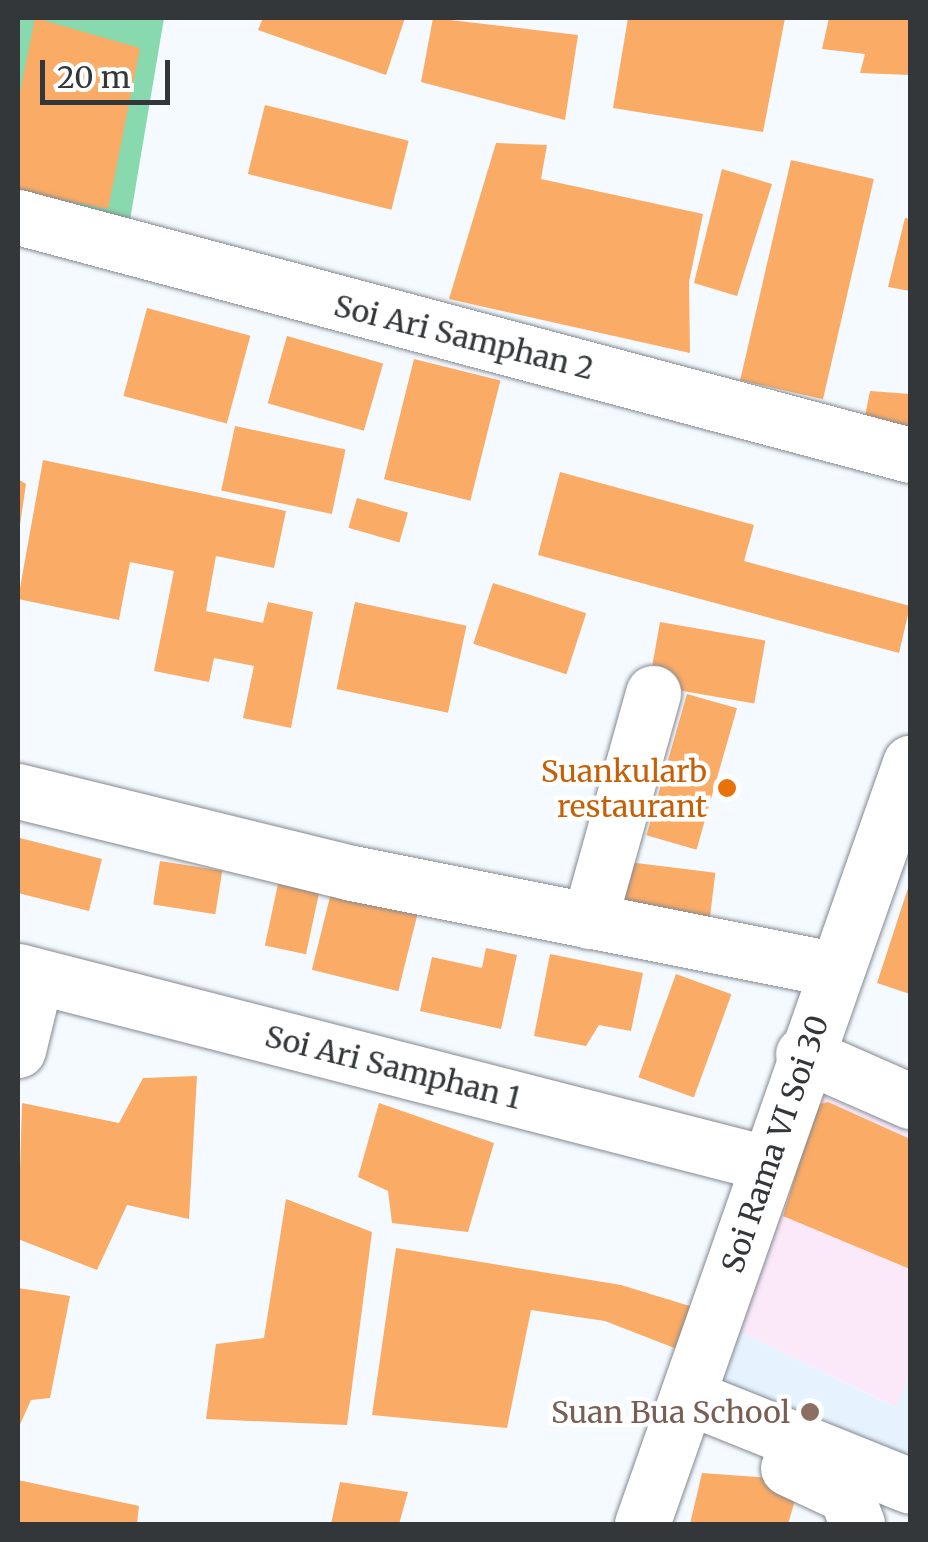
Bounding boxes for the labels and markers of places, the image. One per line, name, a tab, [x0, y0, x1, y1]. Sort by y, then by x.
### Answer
place label: Suankularb restaurant	[541, 753, 707, 824]
marker: Suankularb restaurant	[716, 777, 738, 799]
place label: Suan Bua School	[551, 1394, 790, 1430]
marker: Suan Bua School	[799, 1401, 821, 1423]

